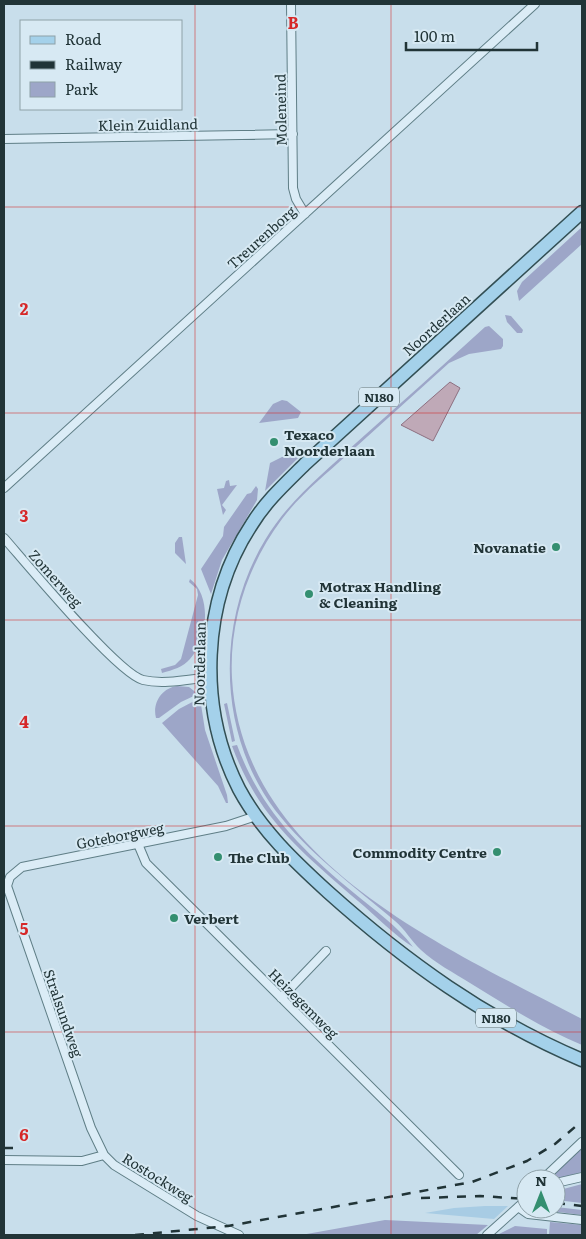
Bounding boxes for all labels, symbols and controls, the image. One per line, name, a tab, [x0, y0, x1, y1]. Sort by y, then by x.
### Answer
text: B	[287, 10, 299, 34]
legend	[20, 20, 182, 110]
scale bar	[406, 20, 537, 52]
text: 100 m	[414, 24, 455, 47]
text: Road	[65, 27, 101, 50]
text: Railway	[65, 52, 123, 75]
street label: Moleneind	[269, 73, 291, 146]
text: Park	[65, 77, 99, 100]
street label: Klein Zuidland	[98, 113, 199, 135]
street label: Treurenborg	[222, 201, 300, 273]
street label: Noorderlaan	[398, 288, 474, 360]
text: 2	[20, 296, 29, 320]
road number: N180	[359, 388, 399, 407]
place label: Texaco Noorderlaan	[284, 424, 375, 460]
marker: Texaco Noorderlaan	[268, 436, 280, 448]
text: 3	[20, 503, 29, 527]
place label: Novanatie	[473, 537, 546, 557]
marker: Novanatie	[550, 541, 562, 553]
street label: Zomerweg	[25, 545, 87, 611]
place label: Motrax Handling & Cleaning	[319, 576, 441, 612]
marker: Motrax Handling & Cleaning	[303, 588, 315, 600]
street label: Noorderlaan	[188, 622, 210, 706]
text: 4	[19, 709, 29, 733]
street label: Goteborgweg	[74, 817, 166, 853]
place label: Commodity Centre	[353, 842, 487, 862]
marker: Commodity Centre	[491, 846, 503, 858]
place label: The Club	[228, 847, 290, 867]
marker: The Club	[212, 851, 224, 863]
place label: Verbert	[184, 908, 240, 928]
marker: Verbert	[168, 912, 180, 924]
text: 5	[20, 916, 29, 940]
street label: Heizegemweg	[264, 963, 344, 1043]
street label: Stralsundweg	[40, 966, 88, 1060]
road number: N180	[476, 1008, 516, 1028]
text: 6	[19, 1122, 29, 1146]
street label: Rostockweg	[119, 1147, 197, 1207]
north arrow	[516, 1169, 566, 1219]
text: N	[535, 1170, 547, 1190]

